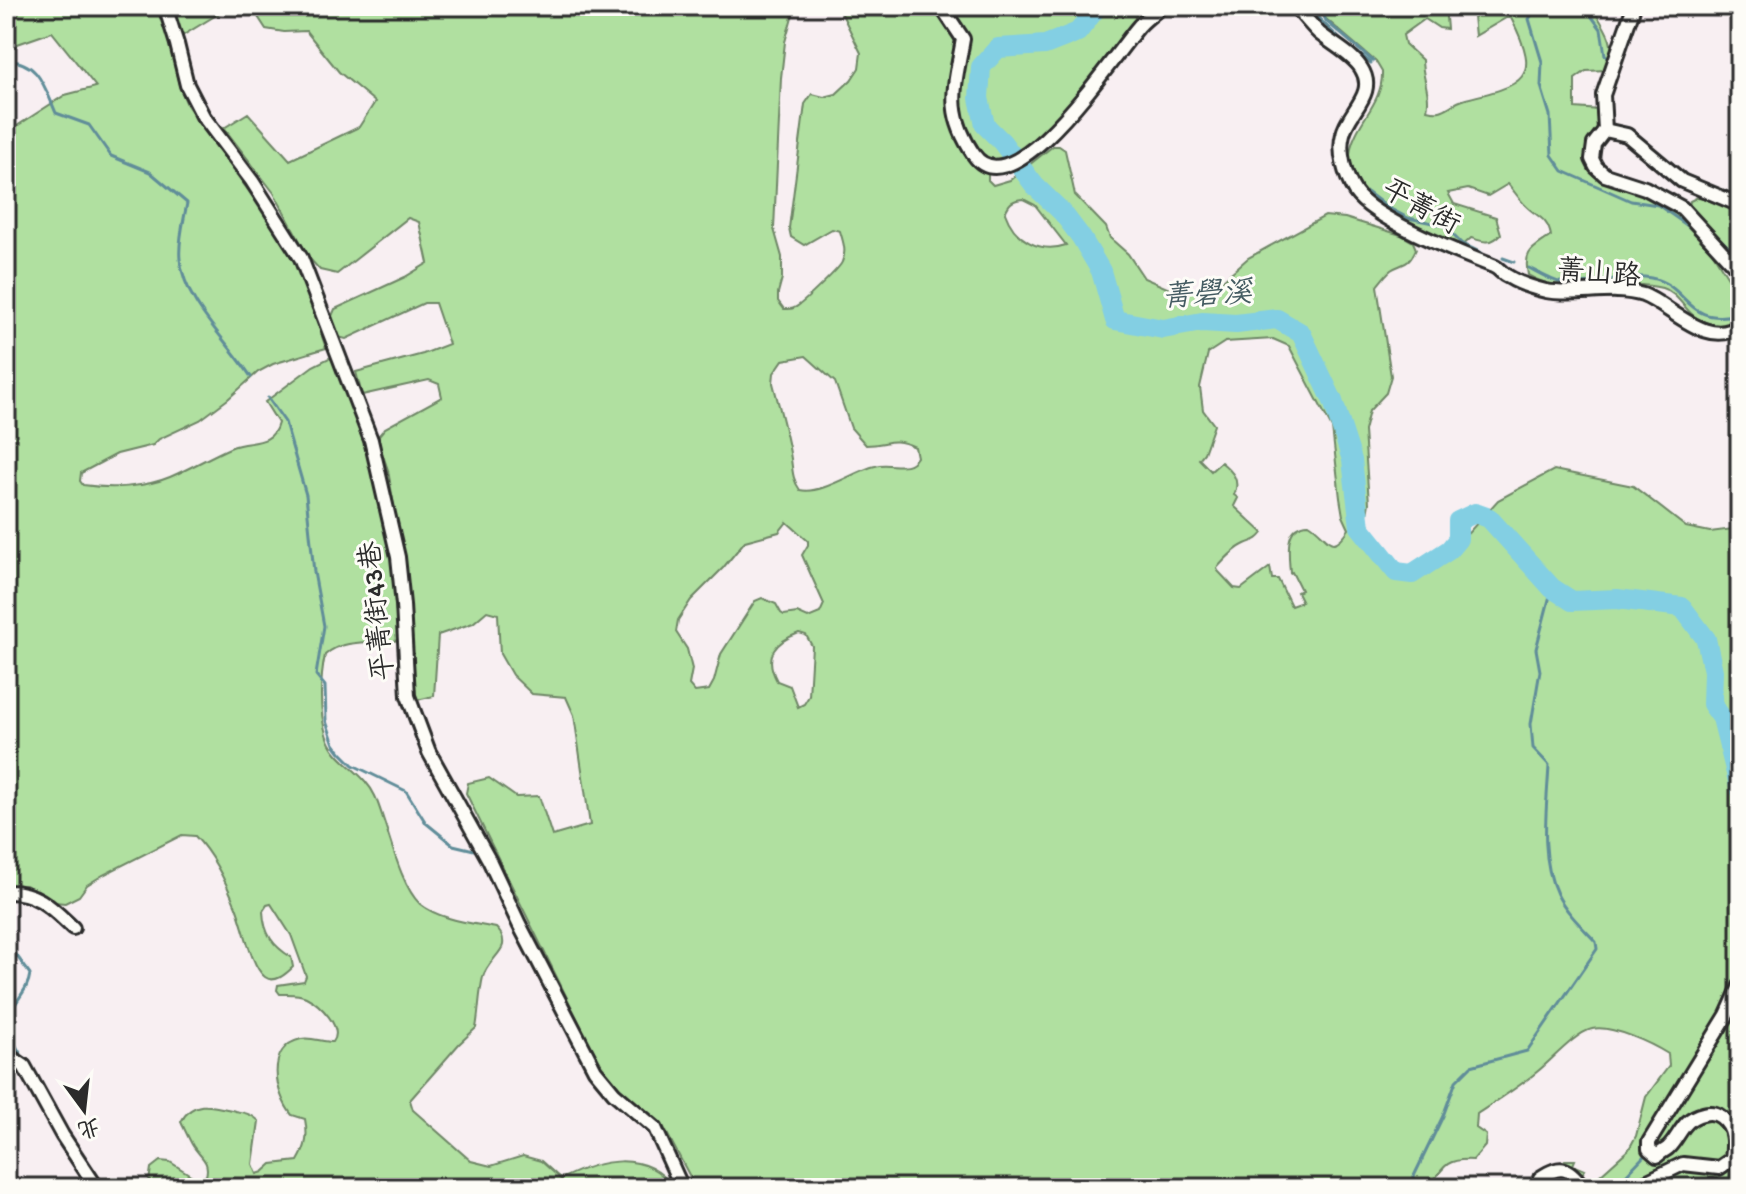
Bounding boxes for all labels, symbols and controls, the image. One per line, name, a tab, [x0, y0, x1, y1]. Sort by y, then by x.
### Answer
street label: 平菁街	[1375, 173, 1465, 244]
street label: 菁山路	[1555, 253, 1642, 296]
water label: 菁礐溪	[1161, 276, 1255, 317]
street label: 平菁街43巷	[355, 538, 403, 682]
north arrow	[44, 1070, 124, 1150]
text: 北	[74, 1110, 102, 1141]

